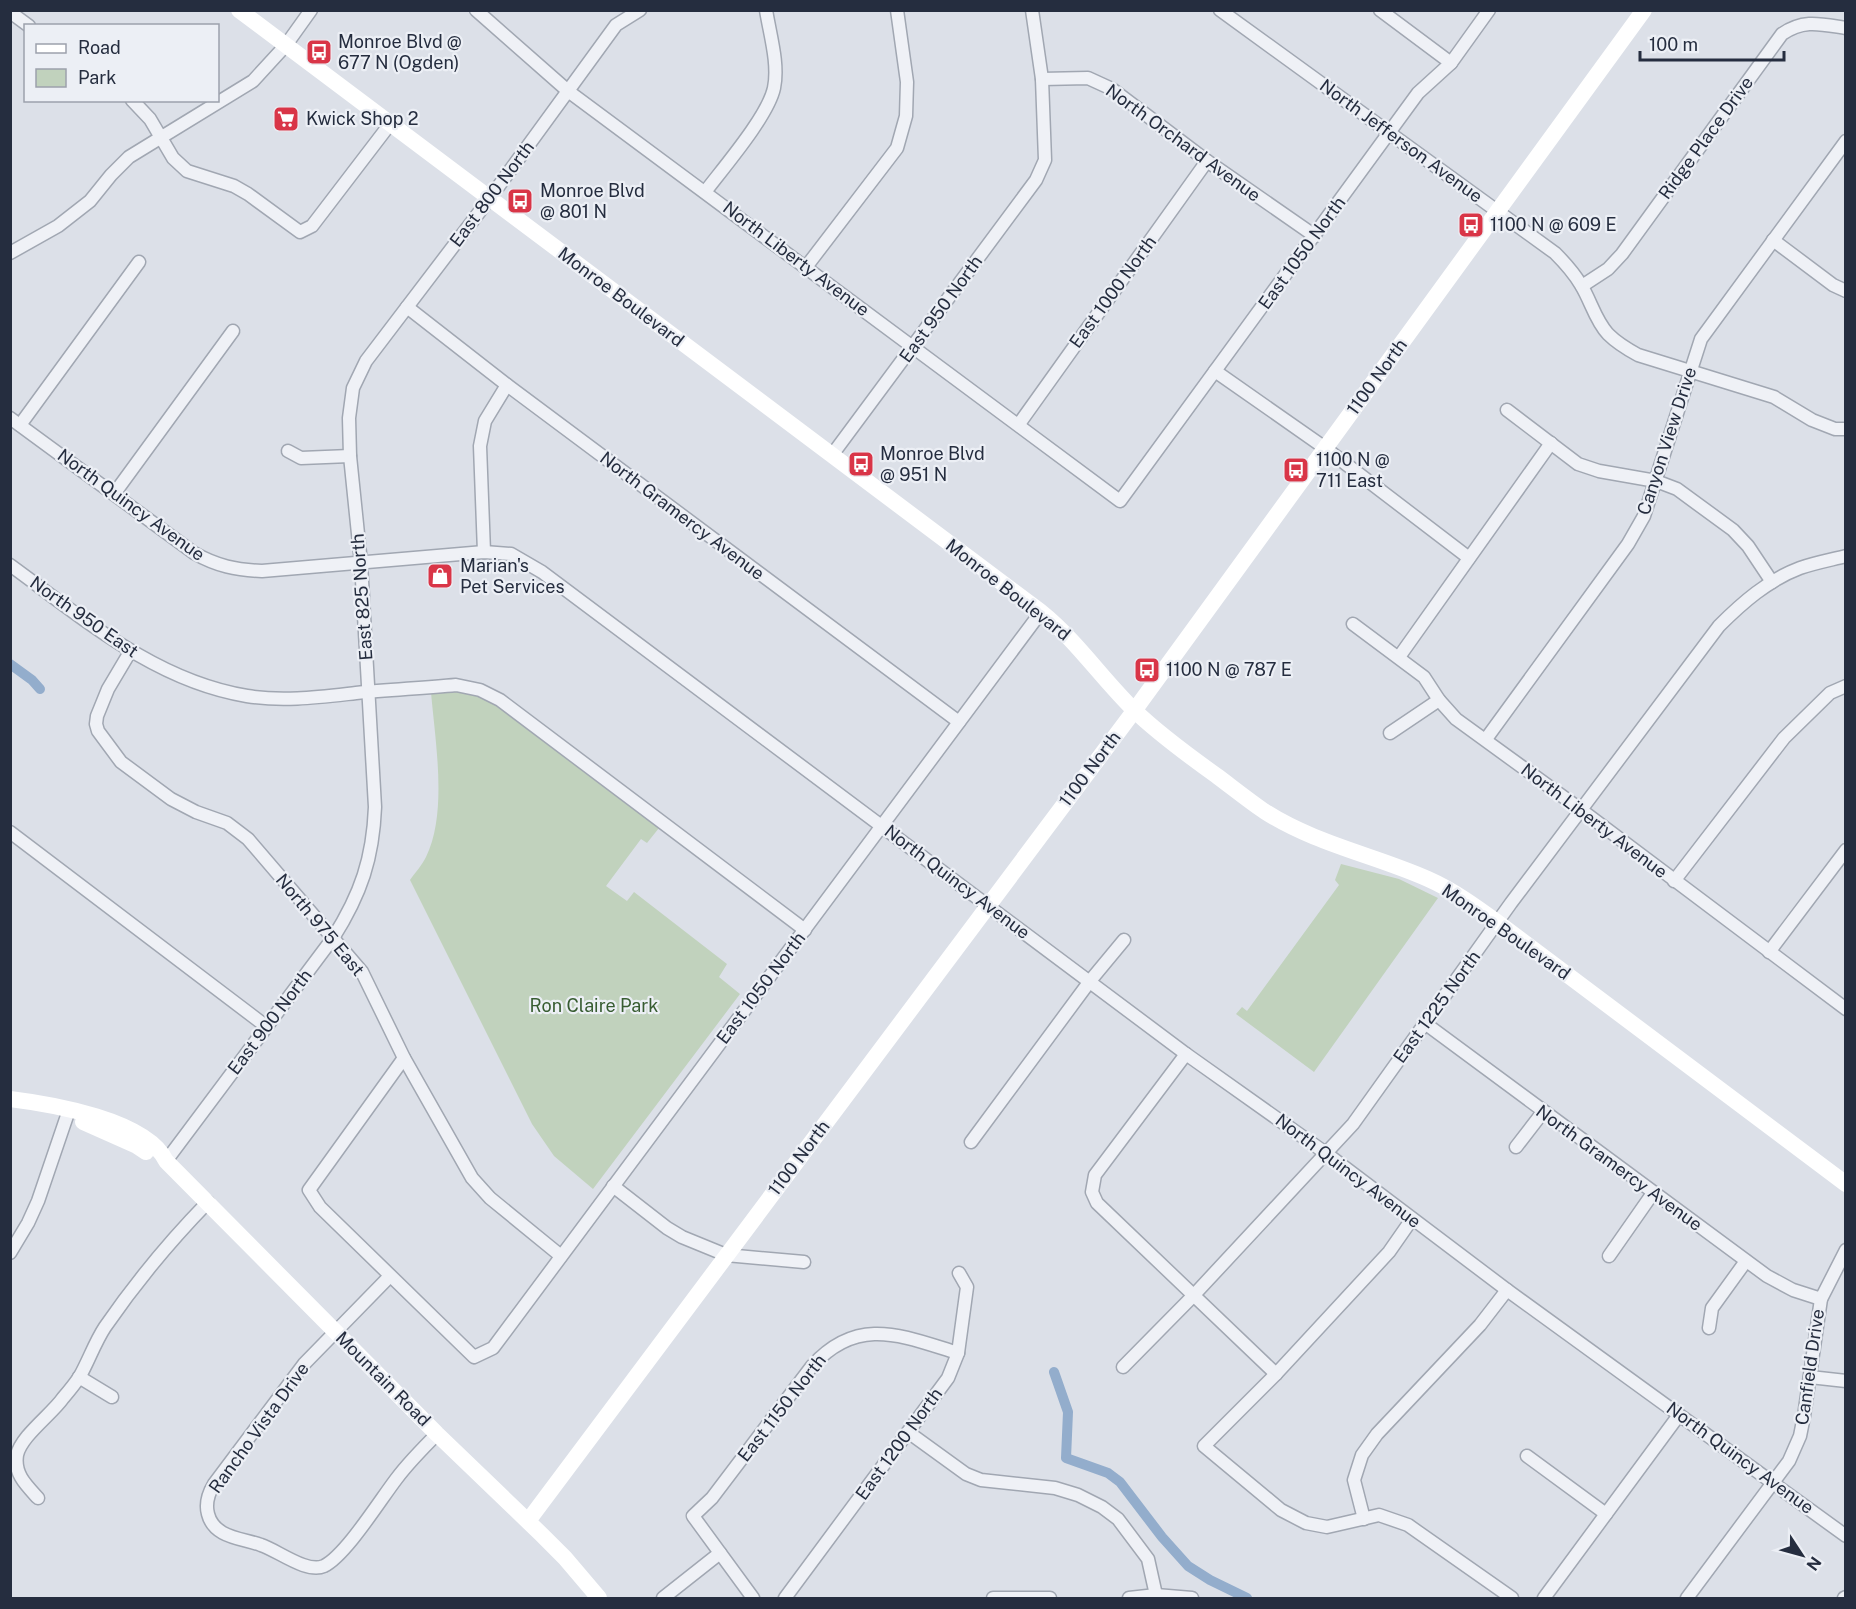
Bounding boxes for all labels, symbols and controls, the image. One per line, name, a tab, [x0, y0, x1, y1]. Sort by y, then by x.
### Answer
legend	[24, 24, 219, 102]
scale bar	[1640, 24, 1784, 62]
place label: Monroe Blvd @ 677 N (Ogden)	[338, 31, 462, 73]
text: 100 m	[1649, 34, 1698, 55]
text: Road	[78, 37, 121, 58]
bus stop icon: Monroe Blvd @ 677 N (Ogden)	[304, 37, 334, 67]
text: Park	[78, 67, 116, 88]
street label: Ridge Place Drive	[1654, 72, 1757, 203]
street label: North Jefferson Avenue	[1316, 75, 1487, 207]
street label: North Orchard Avenue	[1102, 79, 1265, 206]
supermarket icon: Kwick Shop 2	[271, 104, 301, 134]
place label: Kwick Shop 2	[306, 108, 419, 129]
street label: East 800 North	[445, 137, 538, 251]
place label: Monroe Blvd @ 801 N	[540, 180, 645, 222]
bus stop icon: Monroe Blvd @ 801 N	[505, 186, 535, 216]
street label: East 1050 North	[1254, 192, 1350, 313]
street label: North Liberty Avenue	[719, 197, 874, 320]
bus stop icon: 1100 N @ 609 E	[1456, 210, 1486, 240]
place label: 1100 N @ 609 E	[1490, 214, 1617, 235]
street label: East 1000 North	[1065, 232, 1160, 352]
street label: Monroe Boulevard	[554, 242, 688, 351]
street label: East 950 North	[895, 251, 986, 366]
street label: 1100 North	[1342, 335, 1411, 419]
street label: Canyon View Drive	[1633, 364, 1700, 517]
place label: Monroe Blvd @ 951 N	[880, 443, 985, 485]
street label: North Quincy Avenue	[54, 444, 209, 565]
street label: North Gramercy Avenue	[596, 447, 769, 584]
bus stop icon: Monroe Blvd @ 951 N	[846, 449, 876, 479]
place label: 1100 N @ 711 East	[1316, 449, 1390, 491]
bus stop icon: 1100 N @ 711 East	[1281, 455, 1311, 485]
street label: East 825 North	[347, 533, 376, 661]
street label: Monroe Boulevard	[942, 534, 1075, 645]
place label: Marian's Pet Services	[460, 555, 565, 597]
shop icon: Marian's Pet Services	[425, 561, 455, 591]
street label: North 950 East	[26, 572, 142, 662]
bus stop icon: 1100 N @ 787 E	[1132, 655, 1162, 685]
place label: 1100 N @ 787 E	[1166, 659, 1292, 680]
street label: 1100 North	[1055, 727, 1125, 810]
street label: North Liberty Avenue	[1517, 759, 1672, 882]
street label: North Quincy Avenue	[880, 820, 1034, 943]
street label: North 975 East	[272, 869, 369, 980]
street label: Monroe Boulevard	[1438, 879, 1575, 984]
street label: East 1050 North	[712, 928, 809, 1048]
street label: East 1225 North	[1389, 946, 1484, 1067]
street label: East 900 North	[223, 965, 316, 1078]
park label: Ron Claire Park	[530, 995, 658, 1016]
street label: North Gramercy Avenue	[1532, 1100, 1706, 1235]
street label: North Quincy Avenue	[1271, 1109, 1425, 1232]
street label: 1100 North	[764, 1116, 834, 1199]
street label: Canfield Drive	[1791, 1307, 1828, 1426]
street label: Mountain Road	[332, 1327, 435, 1430]
street label: East 1150 North	[733, 1350, 830, 1466]
street label: Rancho Vista Drive	[204, 1358, 313, 1497]
street label: East 1200 North	[851, 1384, 946, 1504]
street label: North Quincy Avenue	[1663, 1397, 1818, 1518]
north arrow	[1772, 1525, 1832, 1585]
text: N	[1802, 1553, 1825, 1574]

